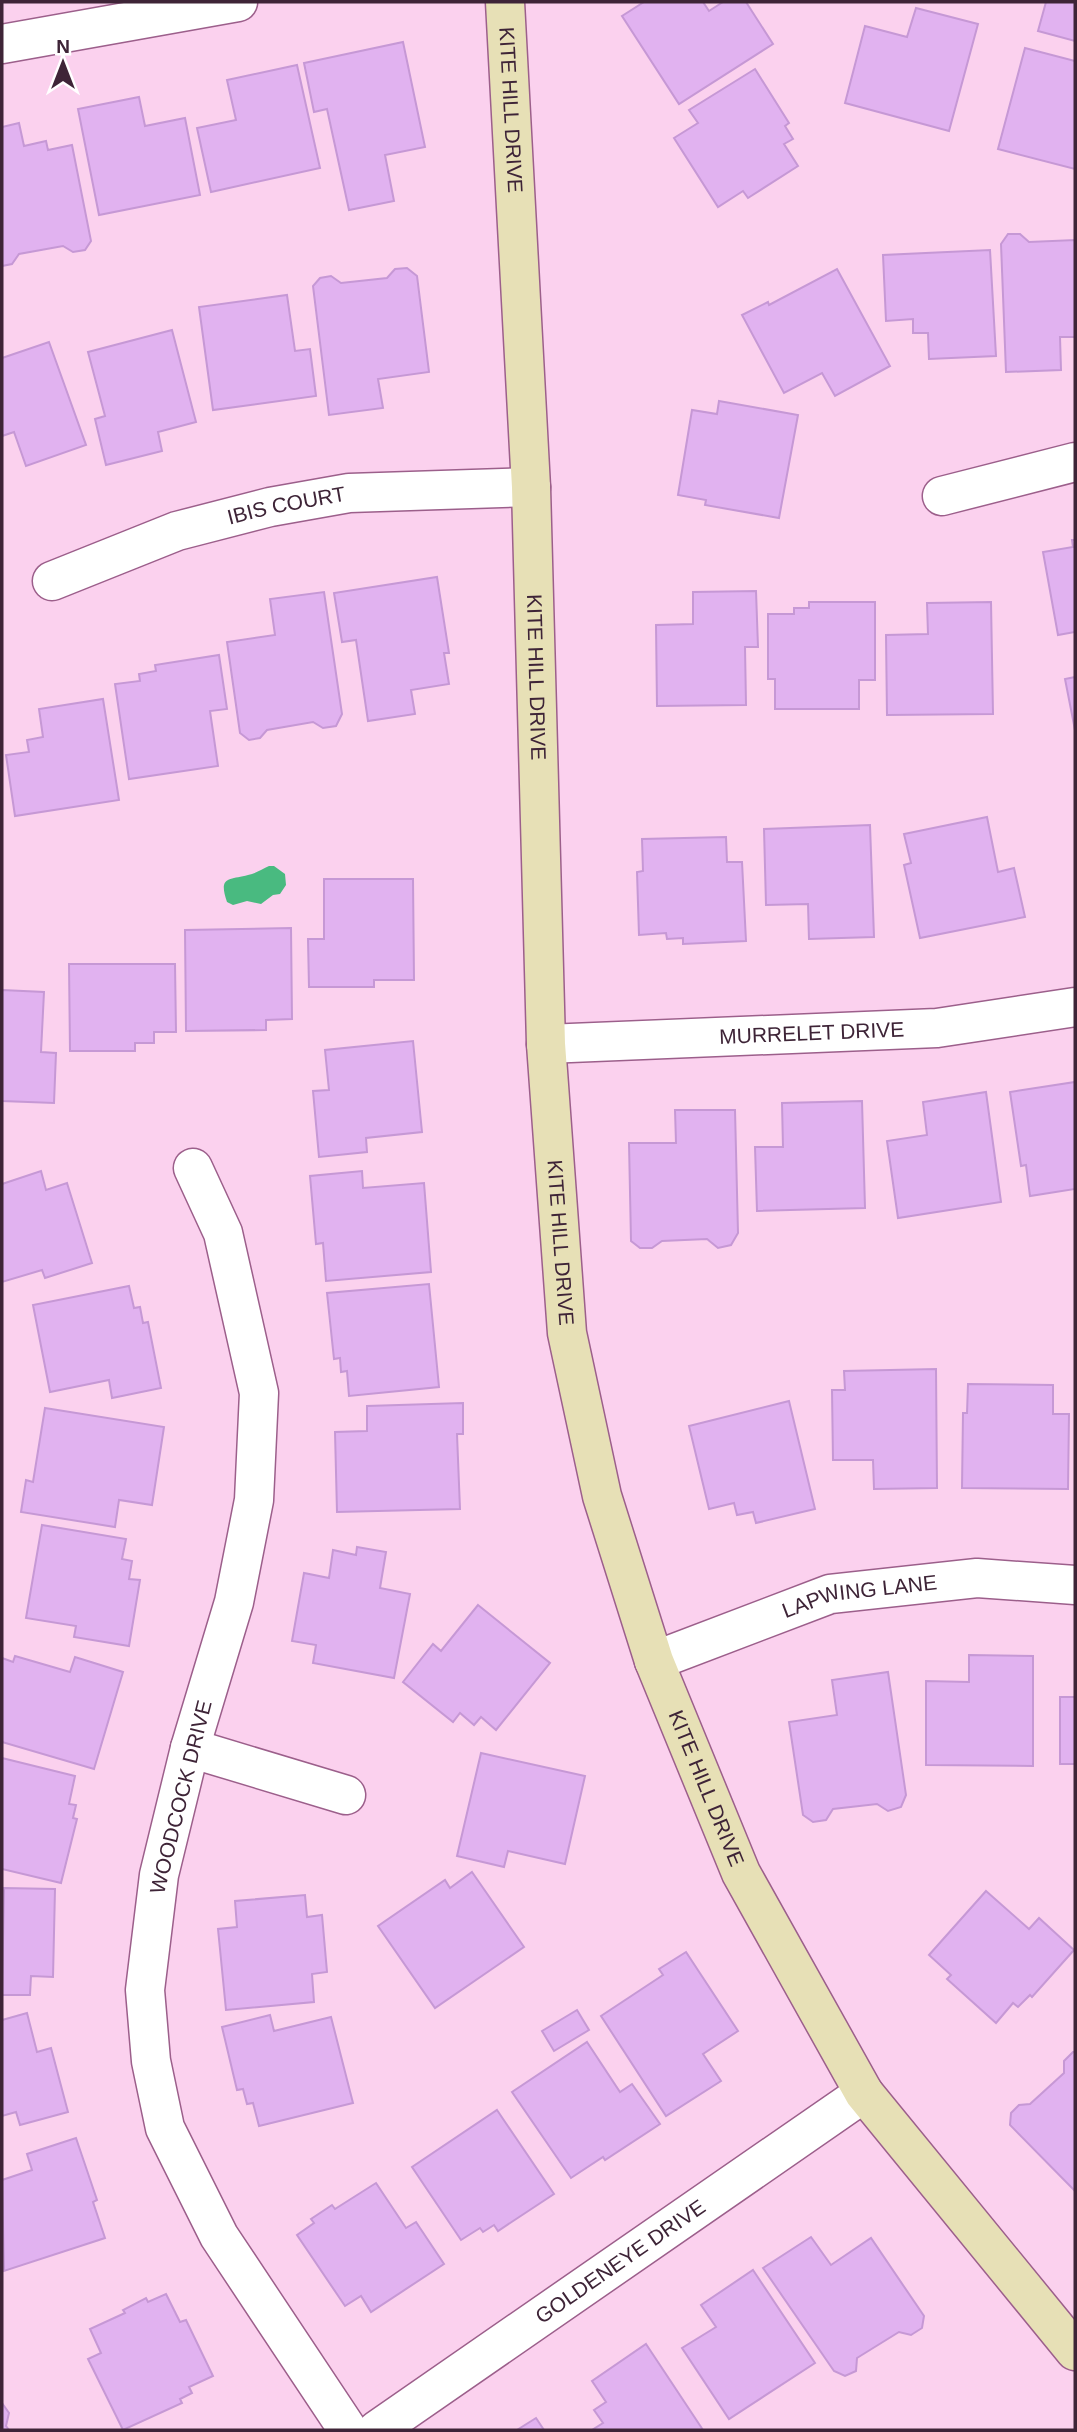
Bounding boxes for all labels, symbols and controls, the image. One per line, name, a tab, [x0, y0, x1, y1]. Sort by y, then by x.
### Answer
street label: KITE HILL DRIVE	[495, 26, 527, 193]
north arrow	[28, 28, 98, 98]
text: N	[56, 36, 70, 57]
street label: IBIS COURT	[225, 482, 347, 529]
street label: KITE HILL DRIVE	[523, 594, 550, 761]
street label: MURRELET DRIVE	[719, 1017, 905, 1048]
street label: KITE HILL DRIVE	[543, 1159, 578, 1326]
street label: LAPWING LANE	[779, 1570, 938, 1622]
street label: WOODCOCK DRIVE	[145, 1698, 216, 1896]
street label: KITE HILL DRIVE	[665, 1707, 749, 1869]
street label: GOLDENEYE DRIVE	[531, 2195, 709, 2328]

